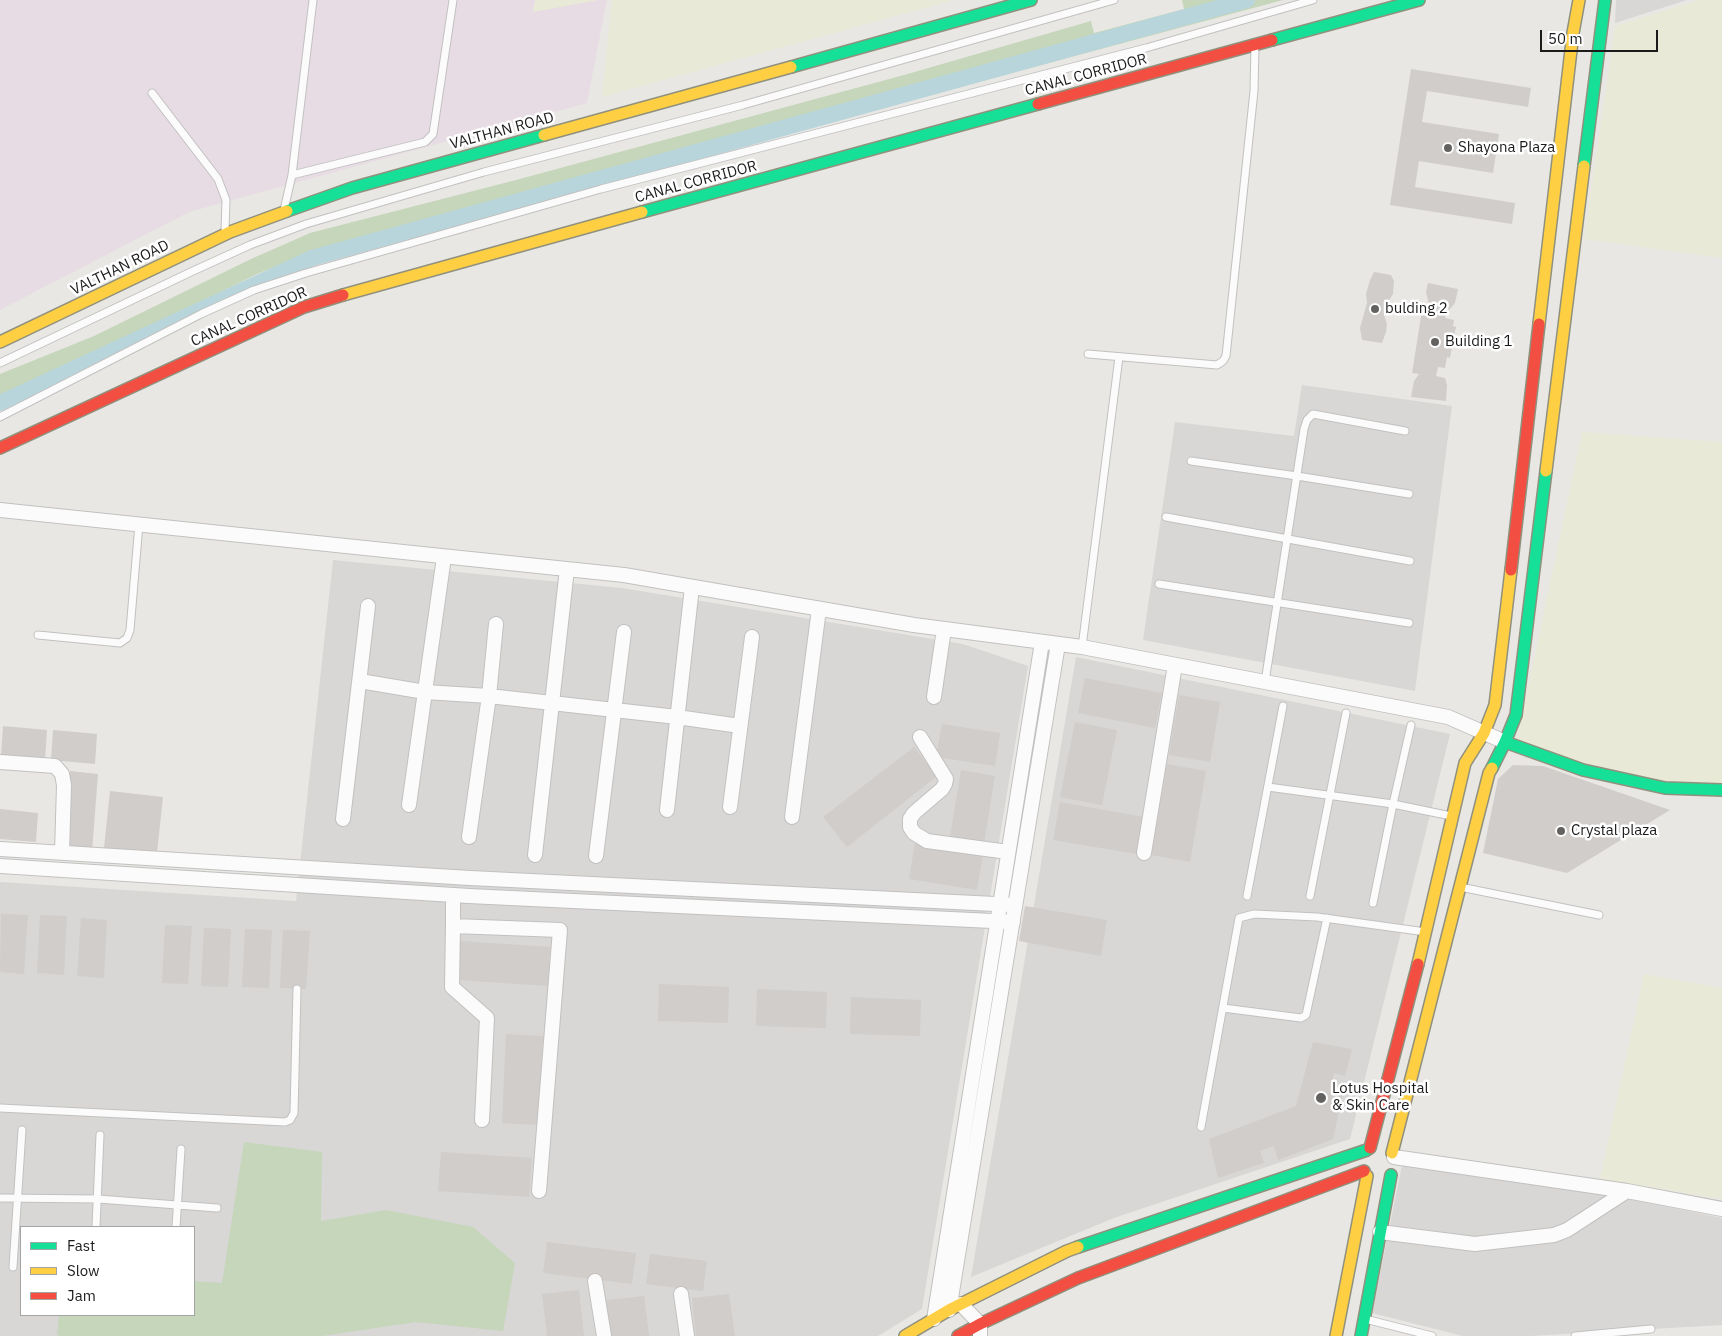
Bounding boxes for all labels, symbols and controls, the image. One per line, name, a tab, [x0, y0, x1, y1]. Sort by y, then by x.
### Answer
scale bar	[1542, 20, 1660, 52]
text: 50 m	[1548, 29, 1583, 48]
street label: CANAL CORRIDOR	[1023, 50, 1149, 100]
street label: VALTHAN ROAD	[448, 108, 556, 154]
place label: Shayona Plaza	[1458, 139, 1555, 157]
marker: Shayona Plaza	[1442, 142, 1454, 154]
street label: CANAL CORRIDOR	[633, 157, 759, 207]
street label: VALTHAN ROAD	[68, 236, 172, 300]
street label: CANAL CORRIDOR	[188, 283, 310, 351]
place label: bulding 2	[1385, 300, 1448, 318]
marker: bulding 2	[1369, 303, 1381, 315]
place label: Building 1	[1445, 333, 1513, 351]
marker: Building 1	[1429, 336, 1441, 348]
place label: Crystal plaza	[1571, 822, 1657, 840]
marker: Crystal plaza	[1555, 825, 1567, 837]
place label: Lotus Hospital & Skin Care	[1332, 1080, 1429, 1115]
marker: Lotus Hospital & Skin Care	[1314, 1091, 1328, 1105]
legend	[20, 1226, 195, 1316]
text: Fast	[67, 1236, 95, 1255]
text: Slow	[67, 1261, 100, 1280]
text: Jam	[67, 1286, 96, 1305]

